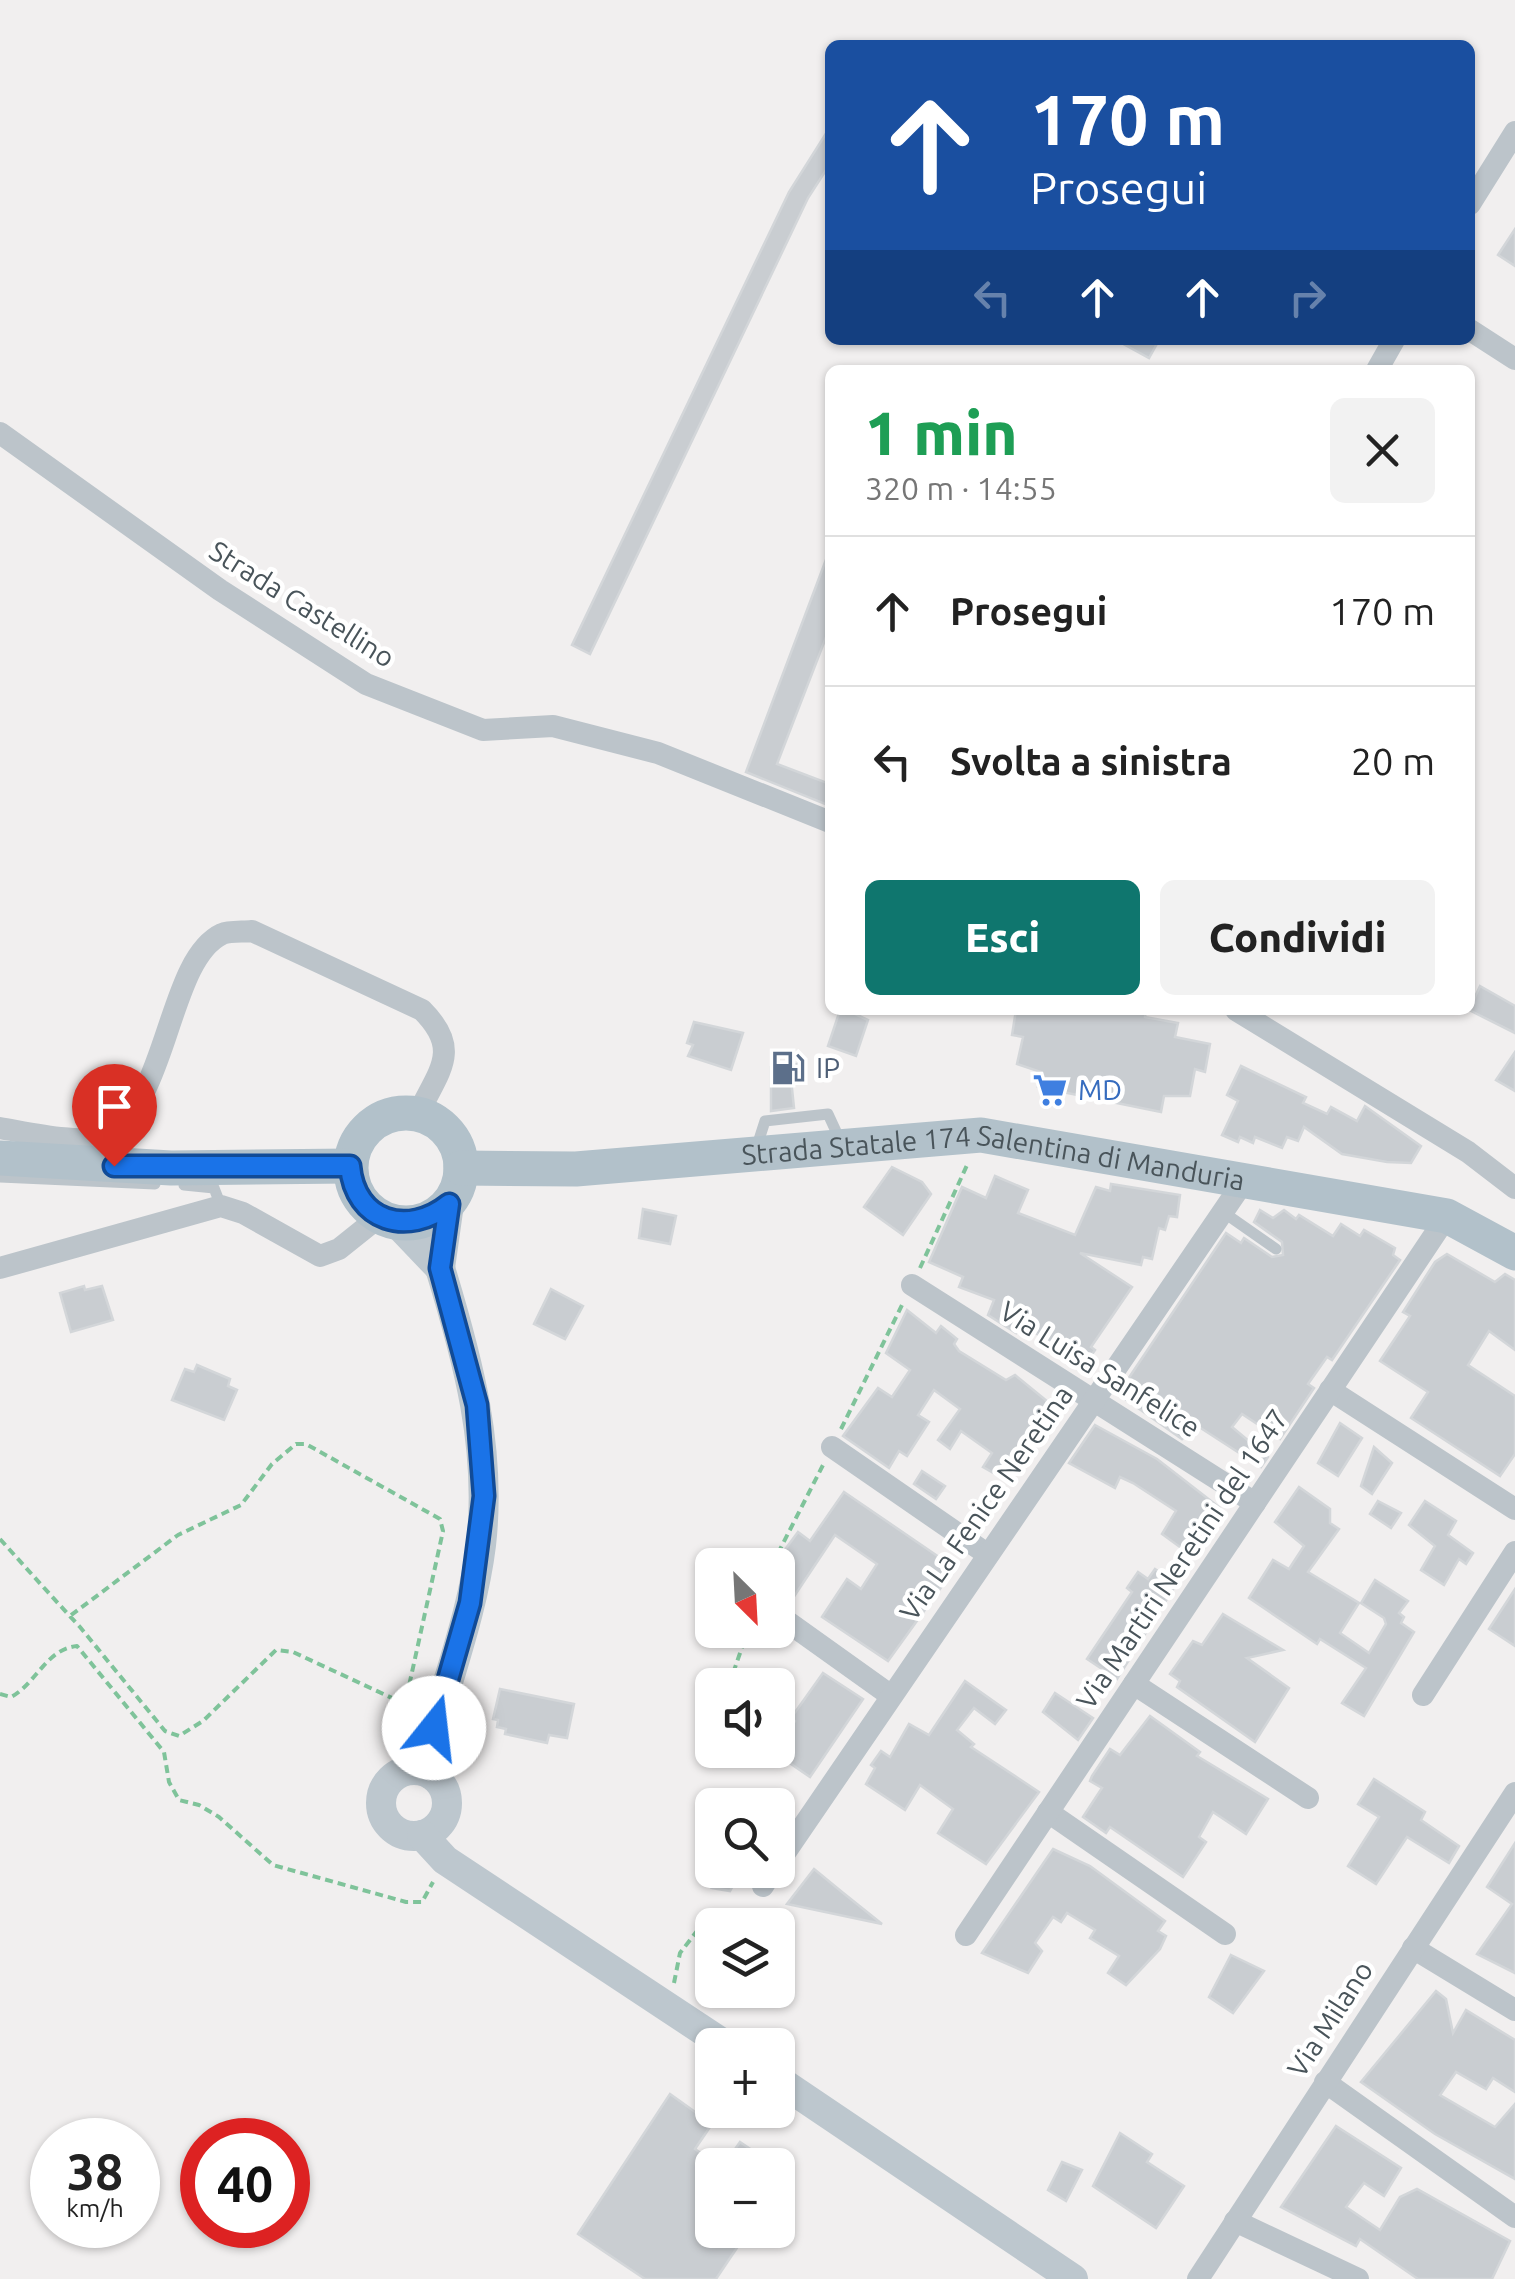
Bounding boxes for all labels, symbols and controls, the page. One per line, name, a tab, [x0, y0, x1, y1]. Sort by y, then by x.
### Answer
icon: ahead	[865, 80, 995, 210]
text: 170 m	[1030, 80, 1225, 158]
text: Prosegui	[1030, 162, 1207, 213]
icon: left	[965, 270, 1020, 325]
icon: ahead	[1070, 270, 1125, 325]
icon: ahead	[1175, 270, 1230, 325]
icon: right	[1280, 270, 1335, 325]
button: close	[1330, 398, 1435, 503]
text: 1 min	[865, 399, 1018, 466]
text: 320 m · 14:55	[865, 470, 1057, 506]
street label: Strada Castellino	[204, 534, 400, 673]
icon: ahead	[865, 584, 920, 639]
text: Prosegui	[950, 590, 1107, 632]
text: 170 m	[1329, 590, 1435, 632]
icon: left	[865, 734, 920, 789]
text: Svolta a sinistra	[950, 740, 1232, 782]
text: 20 m	[1351, 740, 1435, 782]
button: Esci	[865, 880, 1140, 995]
button: Condividi	[1160, 880, 1435, 995]
fuel station icon: IP	[769, 1049, 807, 1087]
place label: IP	[816, 1052, 840, 1083]
pin	[72, 1064, 157, 1167]
supermarket icon: MD	[1031, 1071, 1069, 1109]
place label: MD	[1078, 1074, 1122, 1105]
icon: arrive	[87, 1079, 142, 1134]
street label: Strada Statale 174 Salentina di Manduria	[740, 1119, 1247, 1196]
street label: Via Luisa Sanfelice	[995, 1294, 1206, 1443]
street label: Via La Fenice Neretina	[893, 1380, 1078, 1626]
street label: Via Martiri Neretini del 1647	[1070, 1403, 1294, 1714]
north arrow	[695, 1548, 795, 1648]
map controls	[695, 1548, 795, 2248]
button: sound	[695, 1668, 795, 1768]
position arrow	[382, 1676, 486, 1780]
button: search	[695, 1788, 795, 1888]
button: layers	[695, 1908, 795, 2008]
street label: Via Milano	[1281, 1955, 1378, 2082]
button: +	[695, 2028, 795, 2128]
speed limit sign: 40	[180, 2118, 310, 2248]
text: 38	[67, 2143, 123, 2199]
button: −	[695, 2148, 795, 2248]
text: km/h	[66, 2194, 124, 2222]

